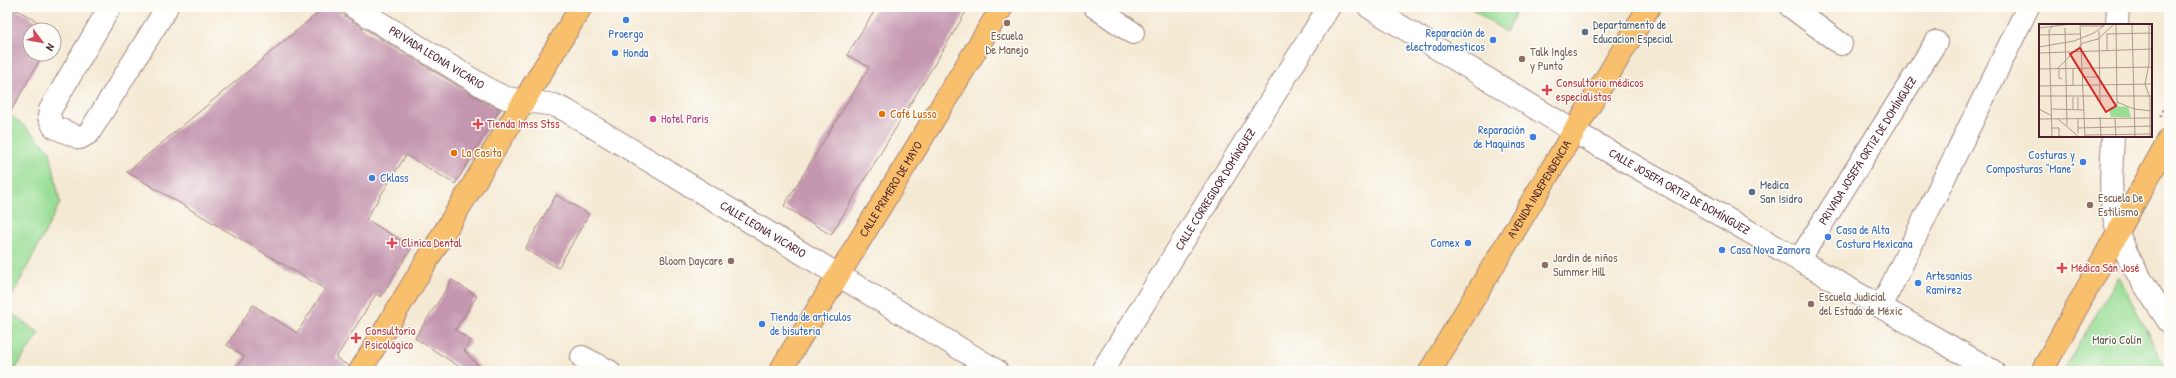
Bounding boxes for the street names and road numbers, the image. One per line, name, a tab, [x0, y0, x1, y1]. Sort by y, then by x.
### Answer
street label: PRIVADA LEONA VICARIO	[386, 21, 488, 93]
street label: PRIVADA JOSEFA ORTIZ DE DOMÍNGUEZ	[1814, 73, 1920, 228]
street label: CALLE CORREGIDOR DOMÍNGUEZ	[1170, 125, 1259, 253]
street label: CALLE PRIMERO DE MAYO	[855, 137, 926, 240]
street label: AVENIDA INDEPENDENCIA	[1503, 137, 1575, 241]
street label: CALLE JOSEFA ORTIZ DE DOMÍNGUEZ	[1606, 144, 1753, 238]
street label: CALLE LEONA VICARIO	[717, 196, 810, 262]

